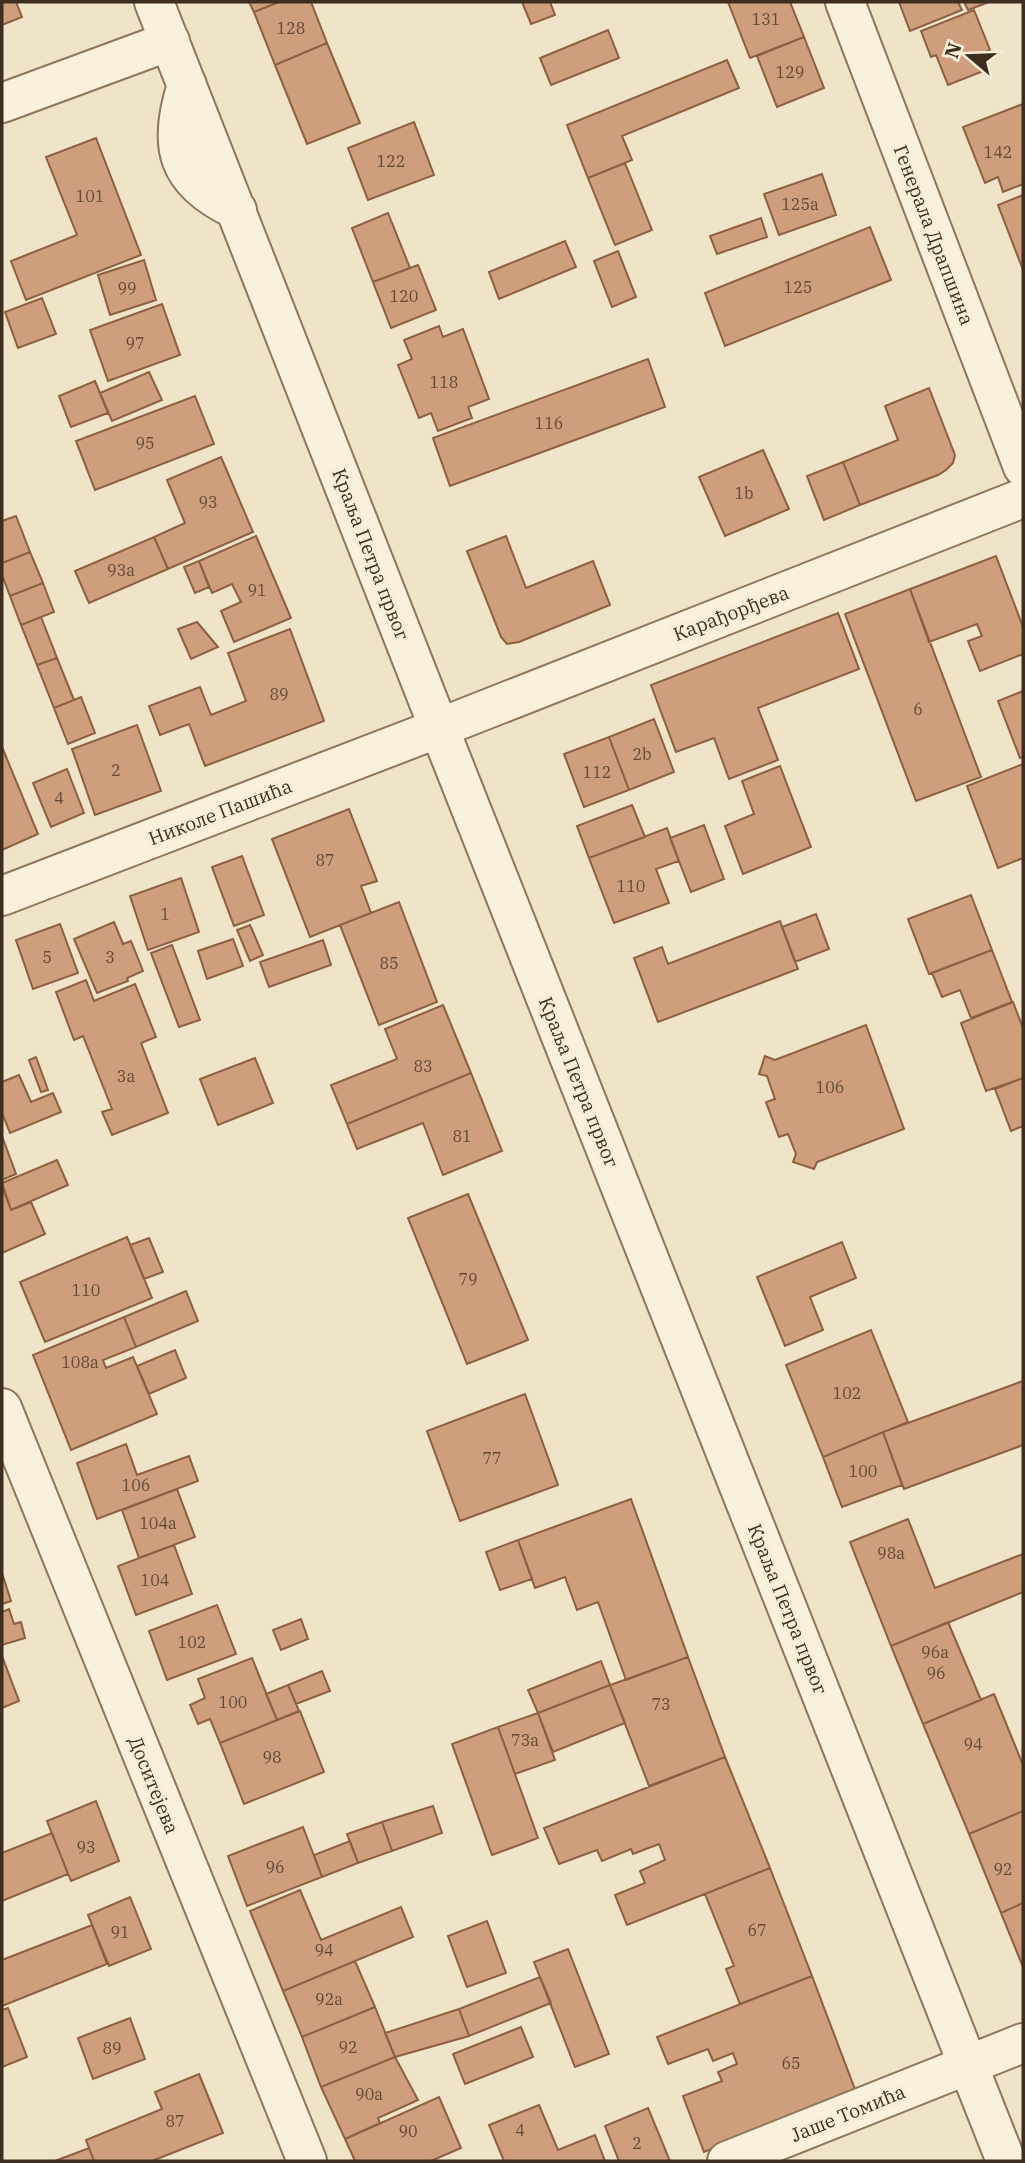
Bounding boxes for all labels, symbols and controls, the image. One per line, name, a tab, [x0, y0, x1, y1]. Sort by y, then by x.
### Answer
house number: 131	[752, 9, 780, 29]
house number: 128	[277, 18, 305, 38]
north arrow	[934, 21, 1004, 91]
text: N	[939, 39, 967, 61]
house number: 129	[776, 62, 804, 82]
street label: Генерала Драпшина	[889, 142, 979, 328]
house number: 142	[984, 142, 1012, 162]
house number: 122	[377, 151, 405, 171]
house number: 101	[76, 186, 104, 206]
house number: 125a	[781, 194, 819, 214]
house number: 125	[784, 277, 812, 297]
house number: 99	[117, 278, 137, 298]
house number: 120	[390, 286, 418, 306]
house number: 97	[125, 333, 145, 353]
house number: 118	[430, 372, 458, 392]
house number: 116	[535, 413, 563, 433]
house number: 95	[135, 433, 155, 453]
street label: Краља Петра првог	[327, 465, 415, 643]
house number: 1b	[734, 483, 754, 503]
house number: 93	[198, 492, 218, 512]
house number: 93a	[107, 560, 135, 580]
house number: 91	[247, 580, 267, 600]
street label: Карађорђева	[670, 580, 792, 646]
house number: 89	[269, 684, 289, 704]
house number: 6	[913, 699, 923, 719]
house number: 2b	[632, 744, 652, 764]
house number: 2	[111, 760, 121, 780]
house number: 112	[583, 762, 611, 782]
street label: Николе Пашића	[145, 774, 295, 850]
house number: 4	[54, 788, 64, 808]
house number: 87	[315, 850, 335, 870]
house number: 110	[617, 876, 645, 896]
house number: 1	[160, 904, 170, 924]
house number: 5	[42, 947, 52, 967]
house number: 3	[105, 947, 115, 967]
house number: 85	[379, 953, 399, 973]
street label: Краља Петра првог	[534, 993, 624, 1171]
house number: 83	[413, 1056, 433, 1076]
house number: 3a	[117, 1066, 135, 1086]
house number: 106	[816, 1077, 844, 1097]
house number: 81	[452, 1126, 472, 1146]
house number: 79	[458, 1269, 478, 1289]
house number: 110	[72, 1280, 100, 1300]
house number: 108a	[61, 1352, 99, 1372]
house number: 102	[833, 1383, 861, 1403]
house number: 77	[482, 1448, 502, 1468]
house number: 100	[849, 1461, 877, 1481]
house number: 106	[122, 1475, 150, 1495]
house number: 104a	[139, 1513, 177, 1533]
street label: Краља Петра првог	[743, 1520, 833, 1698]
house number: 98a	[877, 1543, 905, 1563]
house number: 104	[141, 1570, 169, 1590]
house number: 102	[178, 1632, 206, 1652]
house number: 96a	[921, 1642, 949, 1662]
house number: 96	[926, 1663, 946, 1683]
house number: 100	[219, 1692, 247, 1712]
house number: 73	[651, 1694, 671, 1714]
house number: 73a	[511, 1730, 539, 1750]
street label: Доситејева	[124, 1733, 184, 1837]
house number: 94	[963, 1734, 983, 1754]
house number: 98	[262, 1747, 282, 1767]
house number: 93	[76, 1837, 96, 1857]
house number: 96	[265, 1857, 285, 1877]
house number: 92	[993, 1859, 1013, 1879]
house number: 67	[747, 1920, 767, 1940]
house number: 91	[110, 1922, 130, 1942]
house number: 94	[314, 1940, 334, 1960]
house number: 92a	[315, 1989, 343, 2009]
house number: 92	[338, 2037, 358, 2057]
house number: 89	[102, 2038, 122, 2058]
house number: 65	[781, 2053, 801, 2073]
street label: Јаше Томића	[787, 2079, 909, 2147]
house number: 90a	[355, 2084, 383, 2104]
house number: 87	[165, 2111, 185, 2131]
house number: 4	[515, 2120, 525, 2140]
house number: 90	[398, 2121, 418, 2141]
house number: 2	[632, 2133, 642, 2153]

